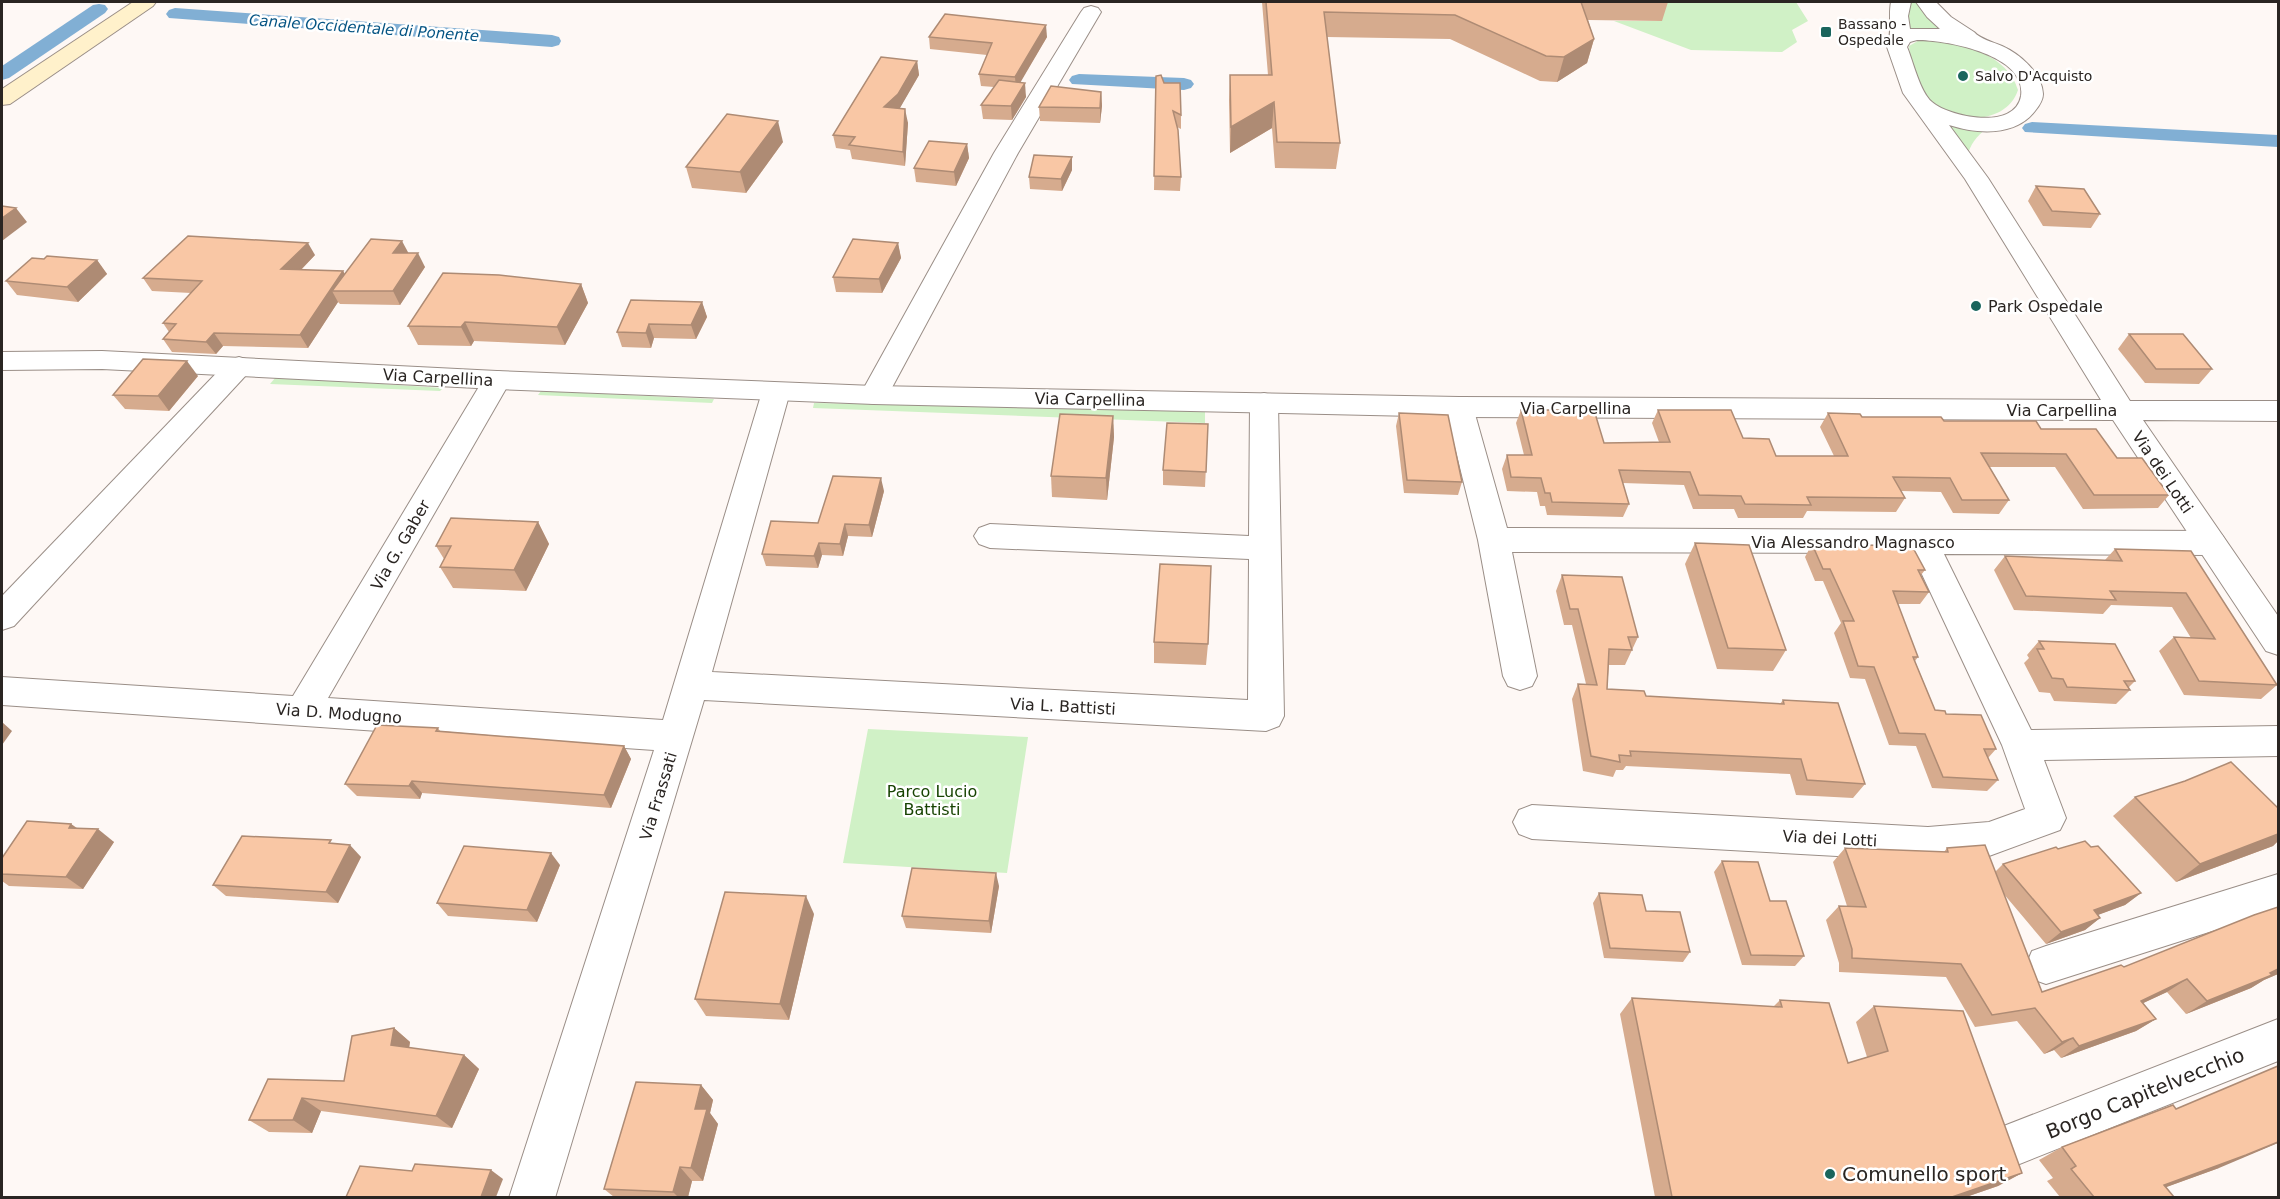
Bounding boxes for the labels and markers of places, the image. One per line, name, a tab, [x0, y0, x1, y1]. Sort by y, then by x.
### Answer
place label: Bassano - Ospedale	[1838, 16, 1906, 48]
marker: Bassano - Ospedale	[1819, 25, 1833, 39]
place label: Salvo D'Acquisto	[1975, 68, 2092, 84]
marker: Salvo D'Acquisto	[1956, 69, 1970, 83]
place label: Park Ospedale	[1988, 297, 2103, 316]
marker: Park Ospedale	[1969, 299, 1983, 313]
place label: Comunello sport	[1842, 1162, 2007, 1186]
marker: Comunello sport	[1823, 1167, 1837, 1181]

